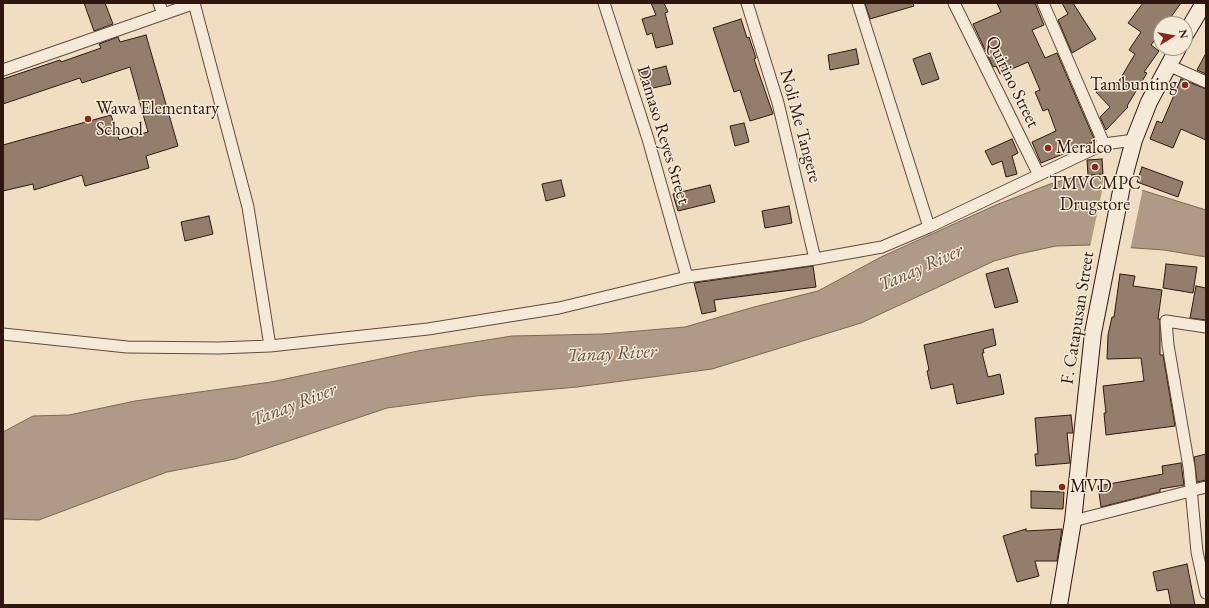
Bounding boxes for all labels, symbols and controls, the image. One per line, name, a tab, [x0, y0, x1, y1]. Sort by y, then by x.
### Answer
north arrow	[1153, 16, 1193, 56]
text: N	[1176, 28, 1192, 40]
street label: Quirino Street	[980, 33, 1044, 131]
street label: Damaso Reyes Street	[632, 63, 694, 207]
street label: Noli Me Tangere	[774, 67, 826, 185]
place label: Tambunting	[1090, 74, 1177, 96]
marker: Tambunting	[1180, 80, 1190, 90]
place label: Wawa Elementary School	[96, 98, 219, 140]
marker: Wawa Elementary School	[83, 114, 93, 124]
place label: Meralco	[1056, 137, 1112, 159]
marker: Meralco	[1043, 143, 1053, 153]
marker: TMVCMPC Drugstore	[1090, 162, 1100, 172]
place label: TMVCMPC Drugstore	[1049, 173, 1141, 216]
water label: Tanay River	[875, 239, 967, 297]
street label: F. Catapusan Street	[1057, 250, 1099, 386]
water label: Tanay River	[567, 340, 657, 368]
water label: Tanay River	[248, 378, 340, 432]
place label: MVD	[1070, 476, 1112, 498]
marker: MVD	[1057, 482, 1067, 492]

